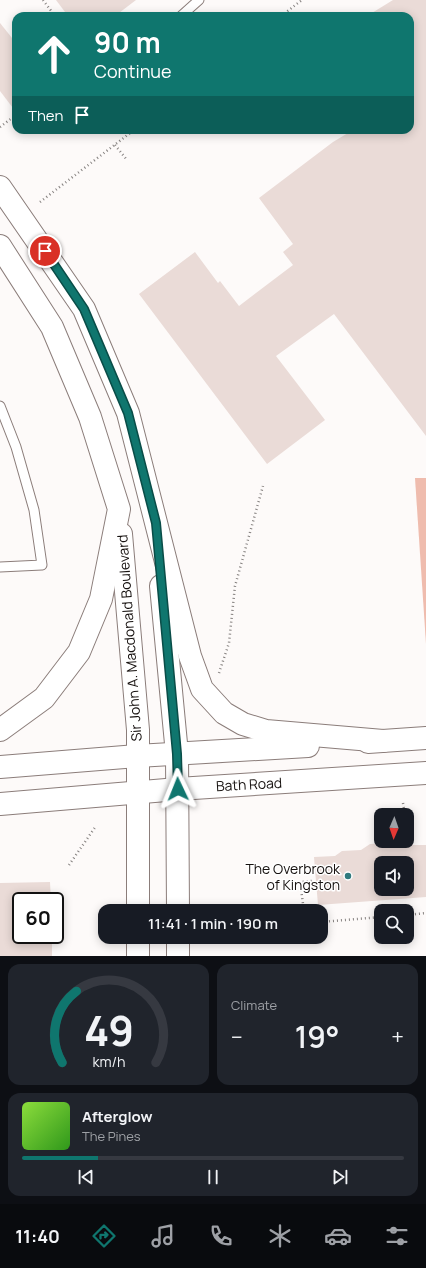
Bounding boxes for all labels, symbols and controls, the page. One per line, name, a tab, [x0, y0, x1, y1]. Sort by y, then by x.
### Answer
text: 90 m	[94, 23, 161, 61]
icon: ahead	[28, 28, 80, 80]
text: Continue	[94, 59, 172, 83]
icon: arrive	[71, 104, 93, 126]
text: Then	[28, 105, 63, 126]
pin	[28, 234, 62, 268]
icon: arrive	[34, 240, 56, 262]
street label: Sir John A. Macdonald Boulevard	[112, 534, 146, 742]
position arrow	[157, 768, 199, 810]
street label: Bath Road	[215, 773, 283, 795]
north arrow	[374, 808, 414, 848]
map controls	[374, 808, 414, 944]
button: sound	[374, 856, 414, 896]
place label: The Overbrook of Kingston	[245, 859, 341, 894]
marker: The Overbrook of Kingston	[343, 871, 353, 881]
speed limit sign: 60	[12, 892, 64, 944]
button: search	[374, 904, 414, 944]
text: 11:41 · 1 min · 190 m	[148, 913, 278, 934]
text: Climate	[231, 996, 277, 1014]
text: 49	[83, 1001, 134, 1057]
text: 19°	[295, 1016, 340, 1057]
text: −	[231, 1022, 243, 1052]
text: +	[391, 1022, 404, 1052]
text: km/h	[92, 1051, 125, 1070]
text: Afterglow	[82, 1106, 153, 1127]
text: The Pines	[82, 1127, 141, 1145]
icon: previous	[75, 1166, 97, 1188]
icon: pause	[202, 1166, 224, 1188]
icon: next	[329, 1166, 351, 1188]
icon: directions	[90, 1222, 118, 1250]
icon: music	[149, 1222, 177, 1250]
icon: phone	[207, 1222, 235, 1250]
icon: climate	[266, 1222, 294, 1250]
icon: car	[324, 1222, 352, 1250]
icon: filters	[383, 1222, 411, 1250]
text: 11:40	[15, 1224, 60, 1248]

